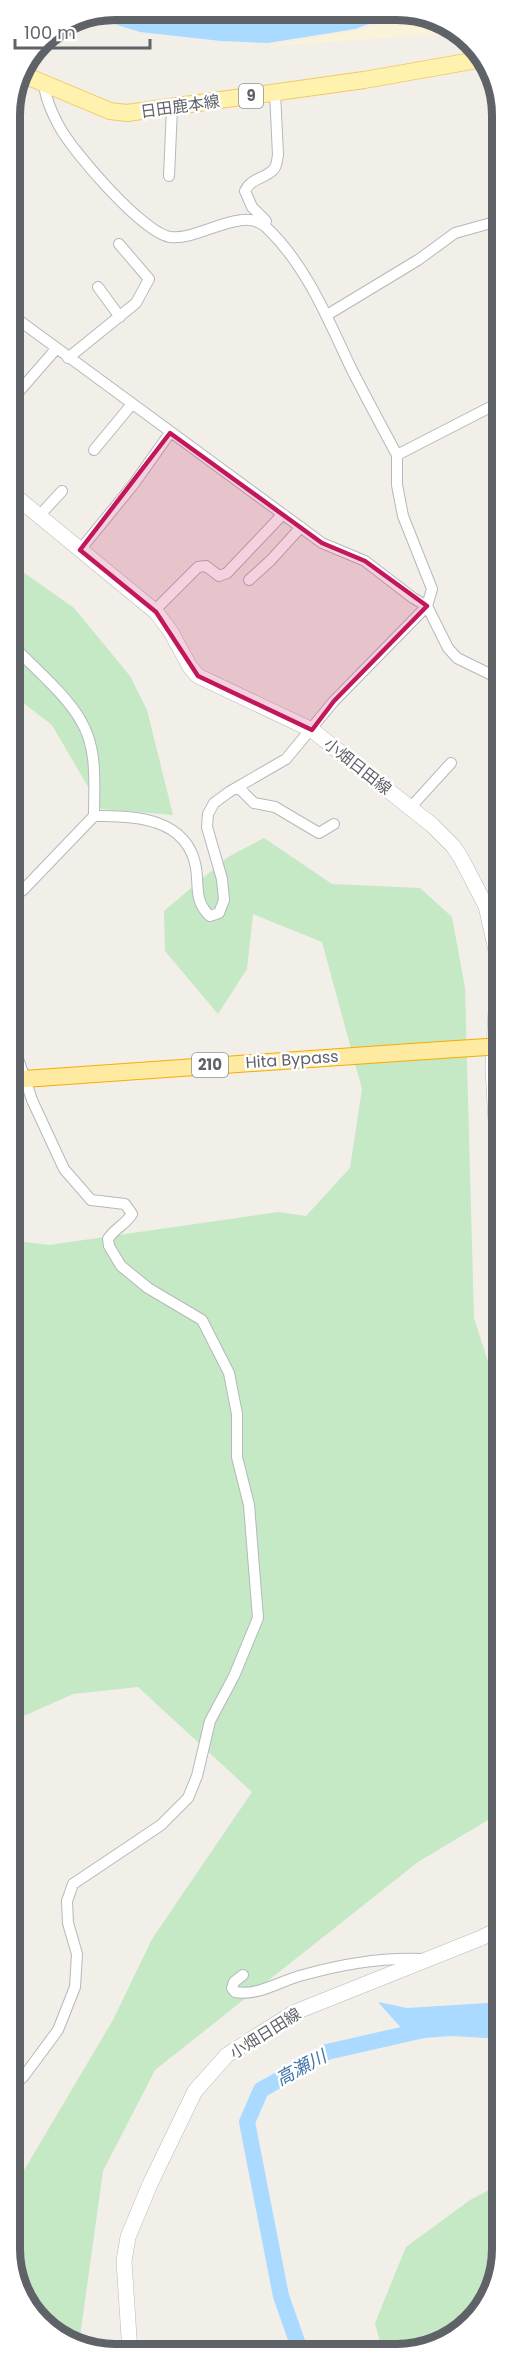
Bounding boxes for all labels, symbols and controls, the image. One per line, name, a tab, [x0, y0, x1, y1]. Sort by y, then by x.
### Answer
scale bar	[15, 12, 150, 50]
text: 100 m	[24, 20, 76, 45]
road number: 9	[239, 84, 263, 108]
street label: 日田鹿本線	[139, 90, 221, 123]
street label: 小畑日田線	[319, 733, 396, 800]
street label: Hita Bypass	[245, 1045, 339, 1074]
road number: 210	[192, 1053, 228, 1077]
street label: 小畑日田線	[225, 2002, 305, 2064]
water label: 高瀬川	[271, 2043, 332, 2091]

